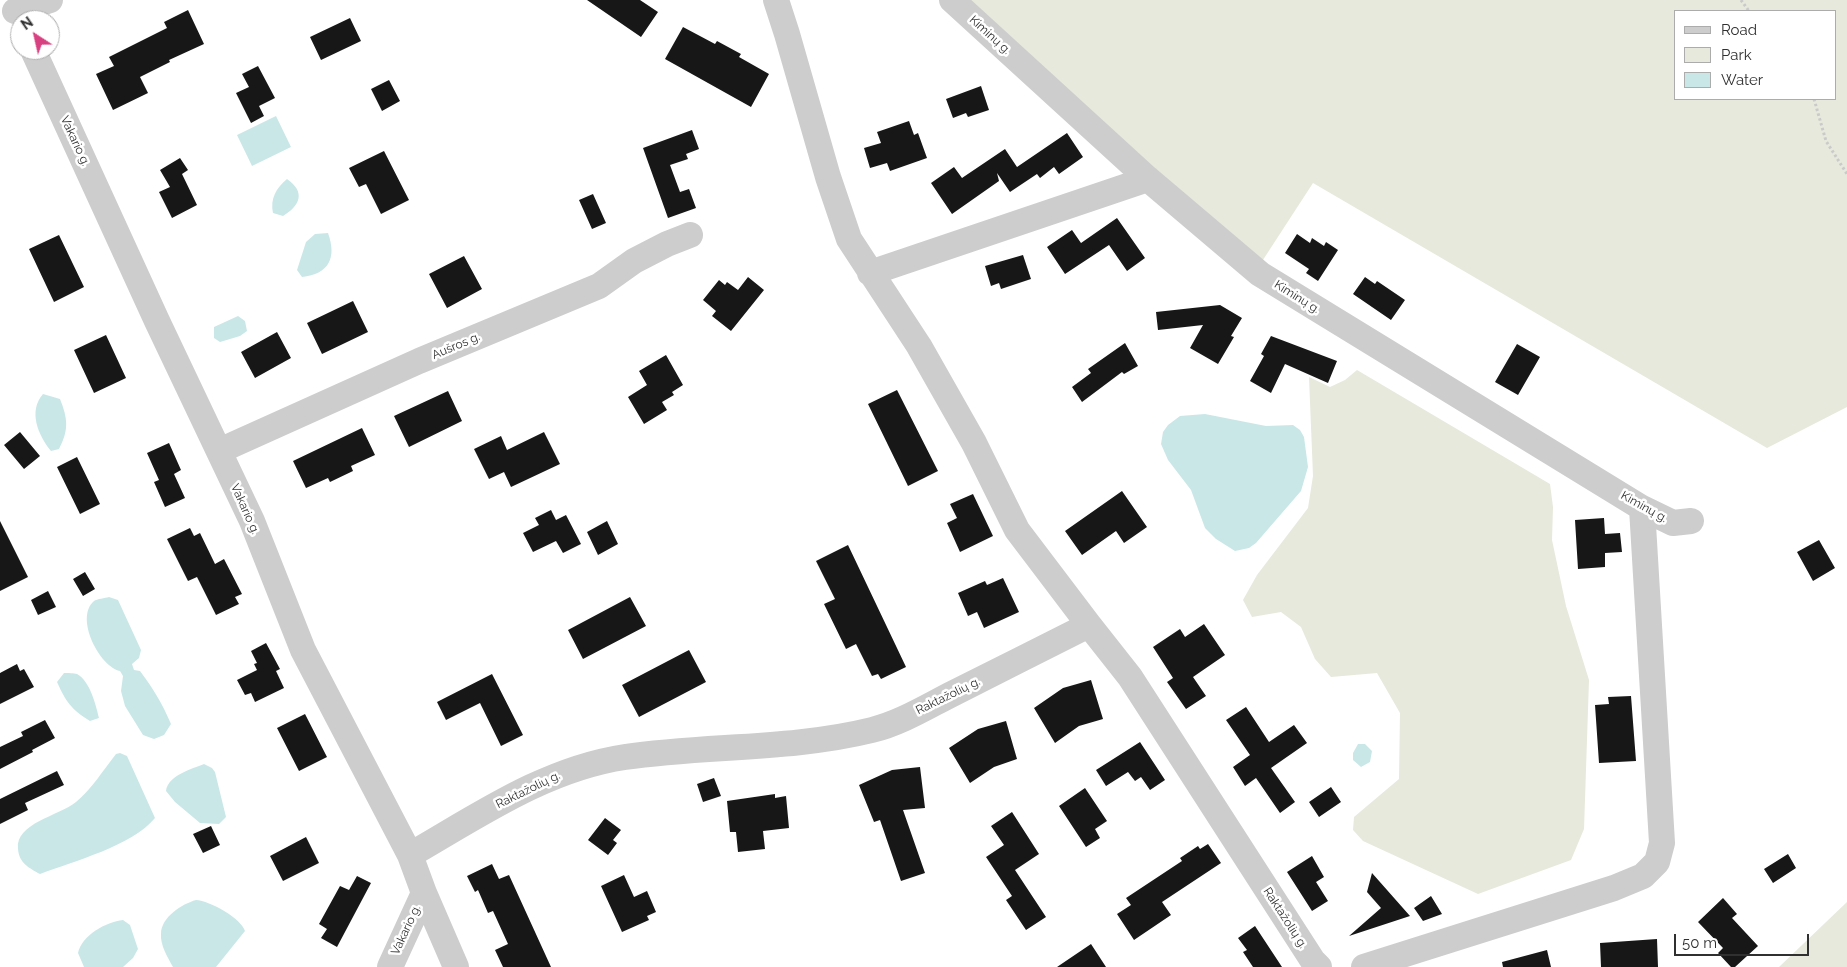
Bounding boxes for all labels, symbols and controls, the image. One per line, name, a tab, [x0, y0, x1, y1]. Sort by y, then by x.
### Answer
north arrow	[10, 10, 60, 60]
legend	[1674, 10, 1837, 100]
street label: Kiminų g.	[966, 13, 1014, 57]
text: N	[18, 14, 36, 33]
text: Road	[1721, 21, 1757, 39]
text: Park	[1721, 46, 1752, 64]
text: Water	[1721, 71, 1763, 89]
street label: Vakario g.	[57, 114, 93, 168]
street label: Kiminų g.	[1272, 277, 1322, 317]
street label: Aušros g.	[430, 329, 482, 363]
street label: Vakario g.	[228, 482, 262, 536]
street label: Kiminų g.	[1618, 488, 1670, 526]
street label: Raktažolių g.	[913, 674, 983, 718]
street label: Raktažolių g.	[493, 768, 563, 812]
street label: Raktažolių g.	[1260, 885, 1310, 951]
street label: Vakario g.	[388, 903, 424, 957]
scale bar	[1677, 924, 1812, 956]
text: 50 m	[1682, 934, 1717, 952]

